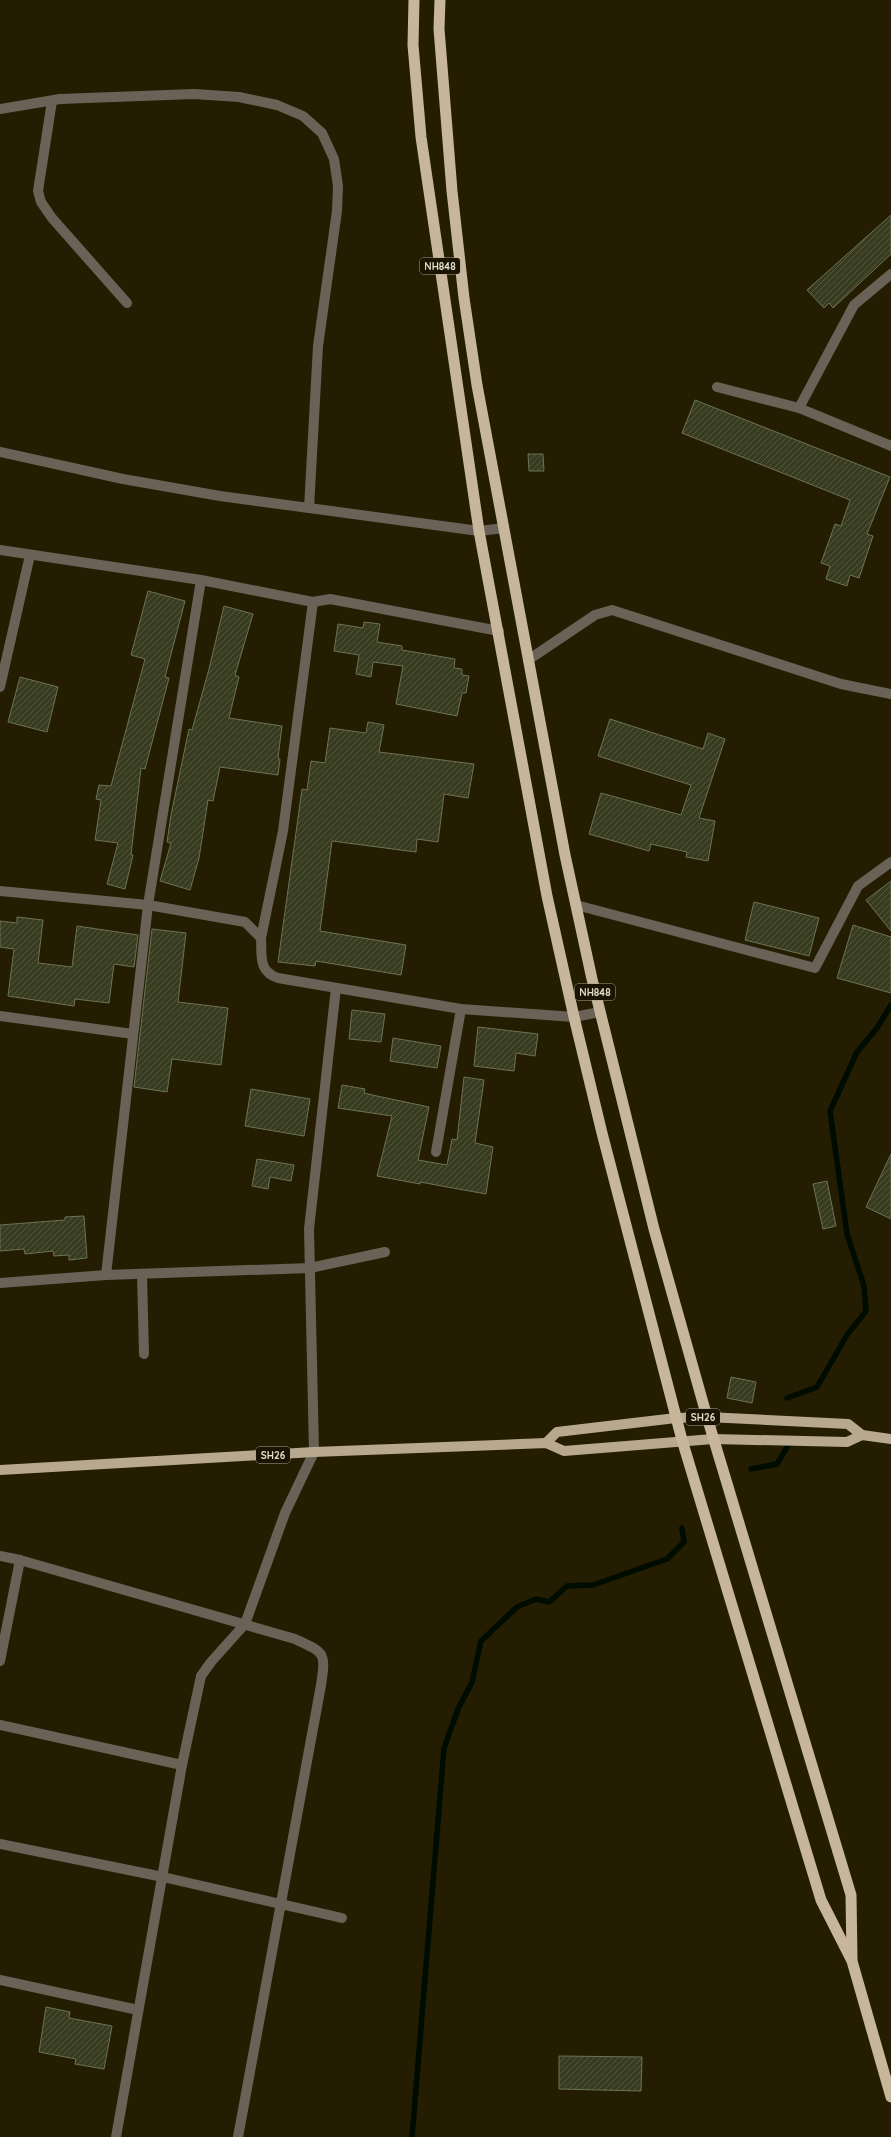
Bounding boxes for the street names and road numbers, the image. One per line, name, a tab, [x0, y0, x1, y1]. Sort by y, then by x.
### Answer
road number: NH848	[420, 258, 460, 274]
road number: NH848	[575, 984, 615, 1000]
road number: SH26	[686, 1409, 720, 1425]
road number: SH26	[256, 1447, 290, 1463]

